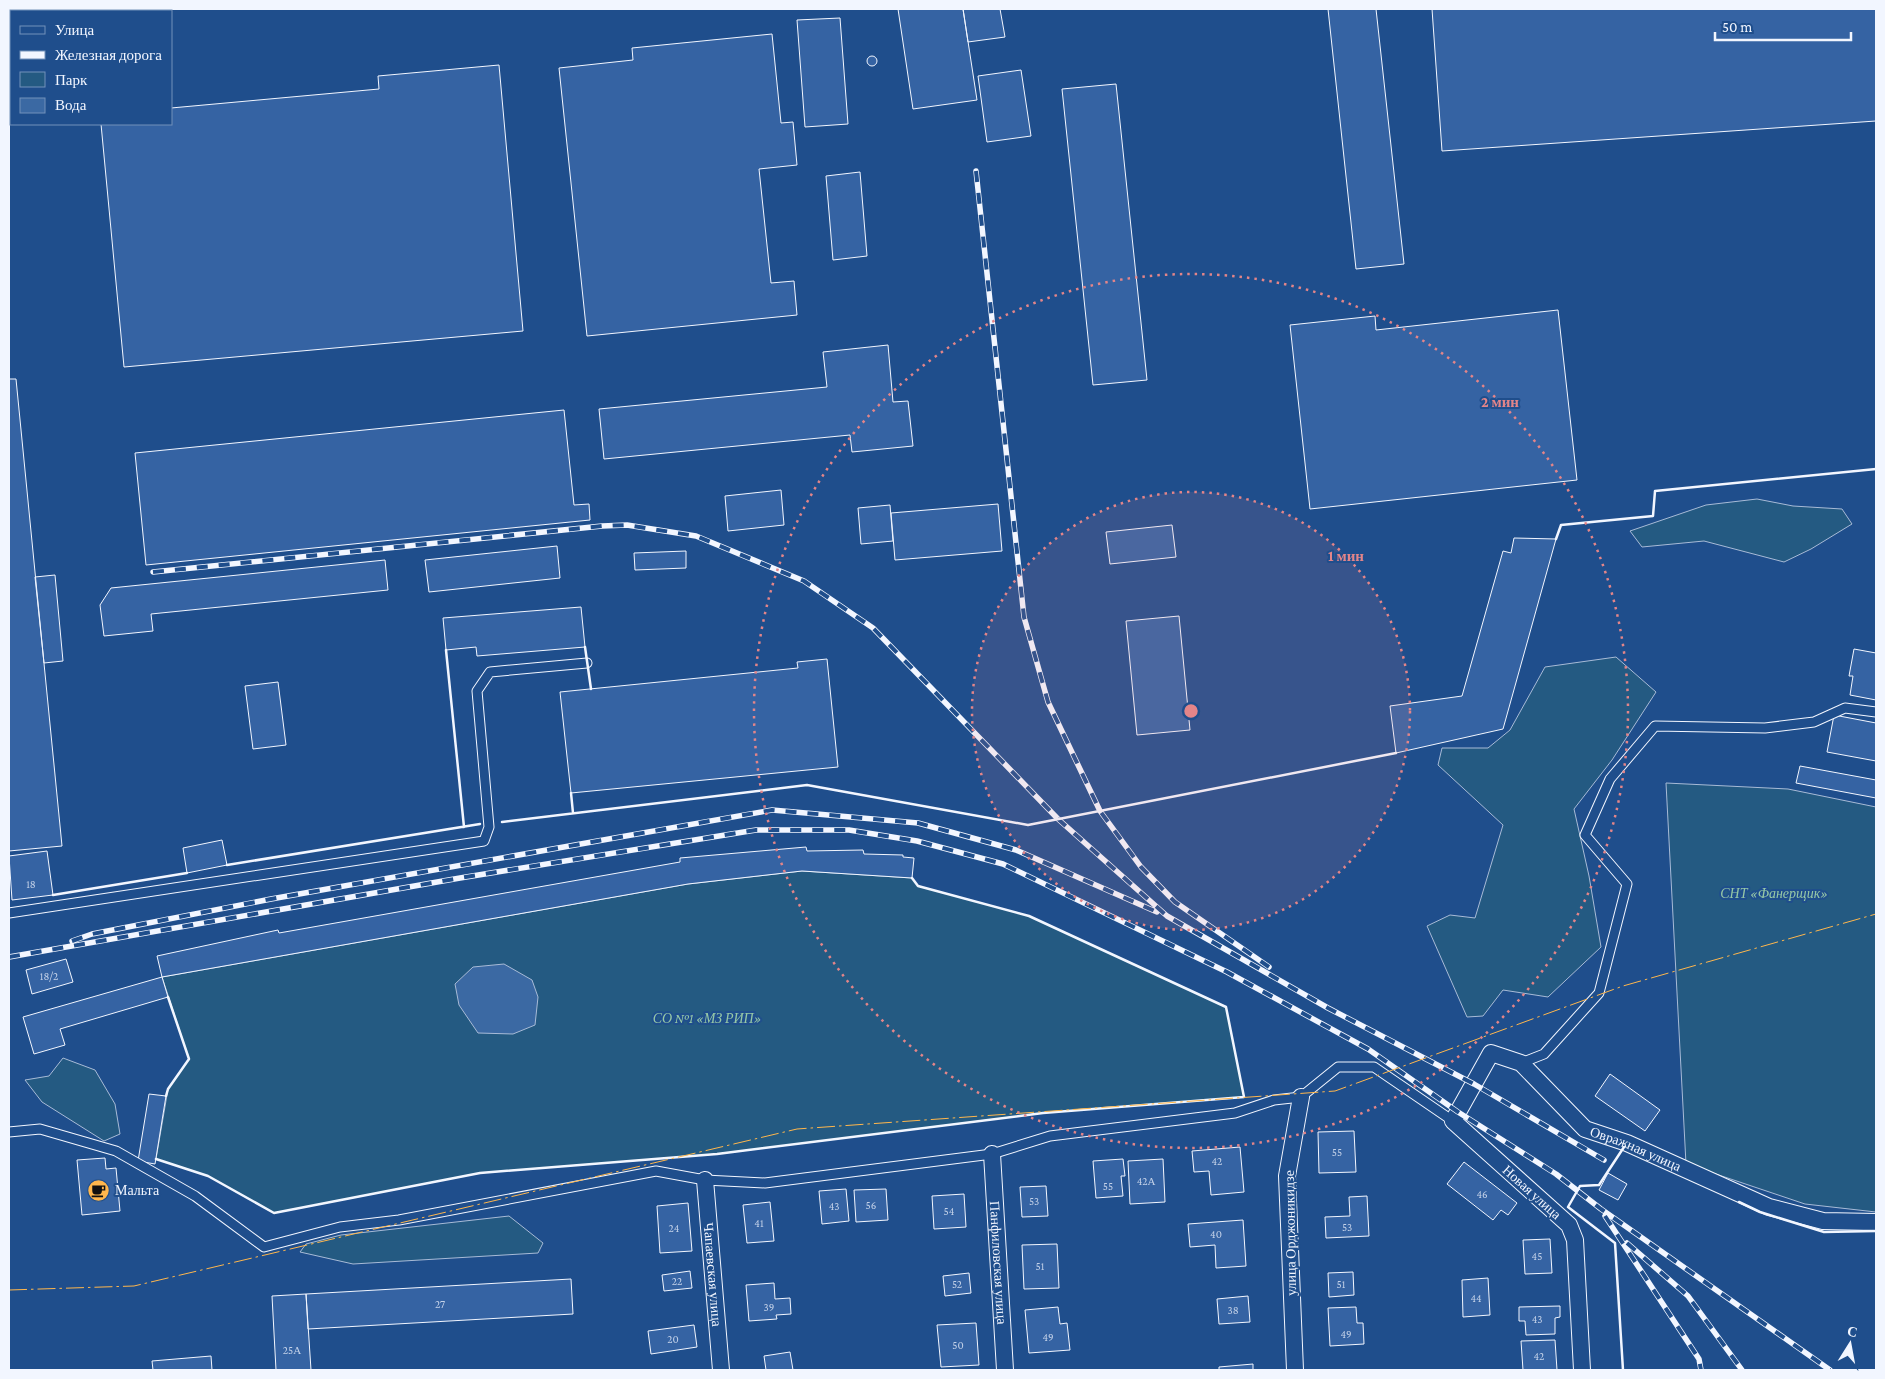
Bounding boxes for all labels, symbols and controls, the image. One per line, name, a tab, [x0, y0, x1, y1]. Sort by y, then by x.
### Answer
legend	[10, 10, 172, 125]
scale bar	[1715, 10, 1851, 42]
text: 50 m	[1722, 19, 1752, 35]
text: Улица	[55, 22, 94, 38]
text: Железная дорога	[55, 47, 162, 63]
text: Парк	[55, 72, 88, 88]
text: Вода	[55, 97, 87, 113]
text: 2 мин	[1481, 394, 1519, 410]
text: 1 мин	[1328, 548, 1364, 564]
centre of rings	[1182, 702, 1200, 720]
house number: 18	[26, 878, 36, 890]
park label: СНТ «Фанерщик»	[1720, 885, 1828, 901]
house number: 18/2	[40, 970, 58, 982]
park label: СО №1 «МЗ РИП»	[653, 1010, 761, 1026]
street label: Овражная улица	[1588, 1123, 1684, 1175]
house number: 55	[1332, 1146, 1342, 1158]
house number: 42	[1212, 1155, 1222, 1167]
street label: Новая улица	[1499, 1162, 1565, 1223]
street label: улица Орджоникидзе	[1281, 1170, 1299, 1296]
house number: 42А	[1137, 1175, 1155, 1187]
cafe icon: Мальта	[87, 1178, 111, 1202]
house number: 55	[1103, 1180, 1113, 1192]
place label: Мальта	[115, 1182, 160, 1198]
house number: 46	[1476, 1188, 1488, 1200]
house number: 53	[1029, 1195, 1039, 1207]
house number: 56	[866, 1199, 876, 1211]
house number: 43	[829, 1200, 839, 1212]
street label: Панфиловская улица	[987, 1201, 1010, 1326]
house number: 54	[944, 1205, 955, 1217]
house number: 41	[754, 1217, 764, 1229]
house number: 53	[1342, 1221, 1352, 1233]
house number: 24	[669, 1222, 680, 1234]
street label: Чапаевская улица	[701, 1222, 725, 1328]
house number: 40	[1210, 1228, 1222, 1240]
house number: 45	[1532, 1250, 1542, 1262]
house number: 51	[1036, 1260, 1045, 1272]
house number: 22	[672, 1275, 682, 1287]
house number: 52	[952, 1278, 962, 1290]
house number: 51	[1337, 1278, 1346, 1290]
house number: 44	[1470, 1292, 1482, 1304]
house number: 27	[435, 1298, 445, 1310]
house number: 39	[764, 1301, 774, 1313]
house number: 38	[1227, 1304, 1239, 1316]
house number: 43	[1532, 1313, 1542, 1325]
north arrow	[1825, 1319, 1875, 1369]
text: С	[1846, 1322, 1859, 1340]
house number: 49	[1340, 1328, 1352, 1340]
house number: 49	[1042, 1331, 1054, 1343]
house number: 20	[667, 1333, 679, 1345]
house number: 50	[952, 1339, 964, 1351]
house number: 25А	[283, 1344, 301, 1356]
house number: 42	[1534, 1350, 1544, 1362]

